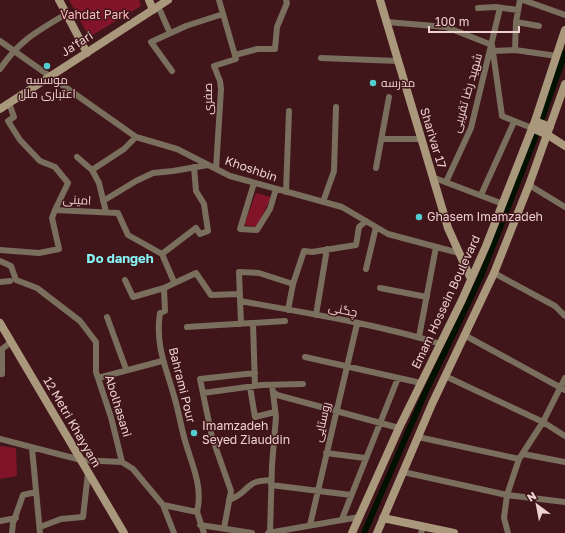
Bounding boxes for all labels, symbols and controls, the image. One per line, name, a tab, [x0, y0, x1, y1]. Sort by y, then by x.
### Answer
park label: Vahdat Park	[60, 7, 130, 22]
scale bar	[429, 8, 519, 34]
text: 100 m	[435, 14, 469, 29]
street label: Ja'fari	[58, 28, 96, 59]
street label: شهید رضا تقریبی	[448, 51, 485, 134]
marker: موسسه اعتباری ملل	[42, 61, 52, 71]
place label: موسسه اعتباری ملل	[18, 72, 76, 101]
place label: مدرسه	[381, 75, 415, 90]
marker: مدرسه	[368, 78, 378, 88]
street label: صفری	[200, 83, 215, 115]
street label: Sharivar 17	[417, 106, 450, 170]
street label: Khoshbin	[223, 153, 279, 185]
street label: امینی	[62, 191, 92, 208]
place label: Ghasem Imamzadeh	[427, 209, 543, 224]
marker: Ghasem Imamzadeh	[414, 212, 424, 222]
street label: Emam Hossein Boulevard	[408, 232, 483, 371]
district label: Do dangeh	[86, 250, 154, 266]
street label: چگنی	[327, 299, 359, 322]
street label: Bahrami Pour	[166, 346, 199, 424]
street label: Abolhasani	[102, 373, 135, 439]
street label: 12 Metri Khayyam	[40, 374, 104, 470]
street label: روستایی	[310, 400, 333, 443]
place label: Imamzadeh Seyed Ziauddin	[202, 418, 290, 447]
marker: Imamzadeh Seyed Ziauddin	[189, 428, 199, 438]
north arrow	[517, 485, 557, 525]
text: N	[524, 488, 538, 504]

